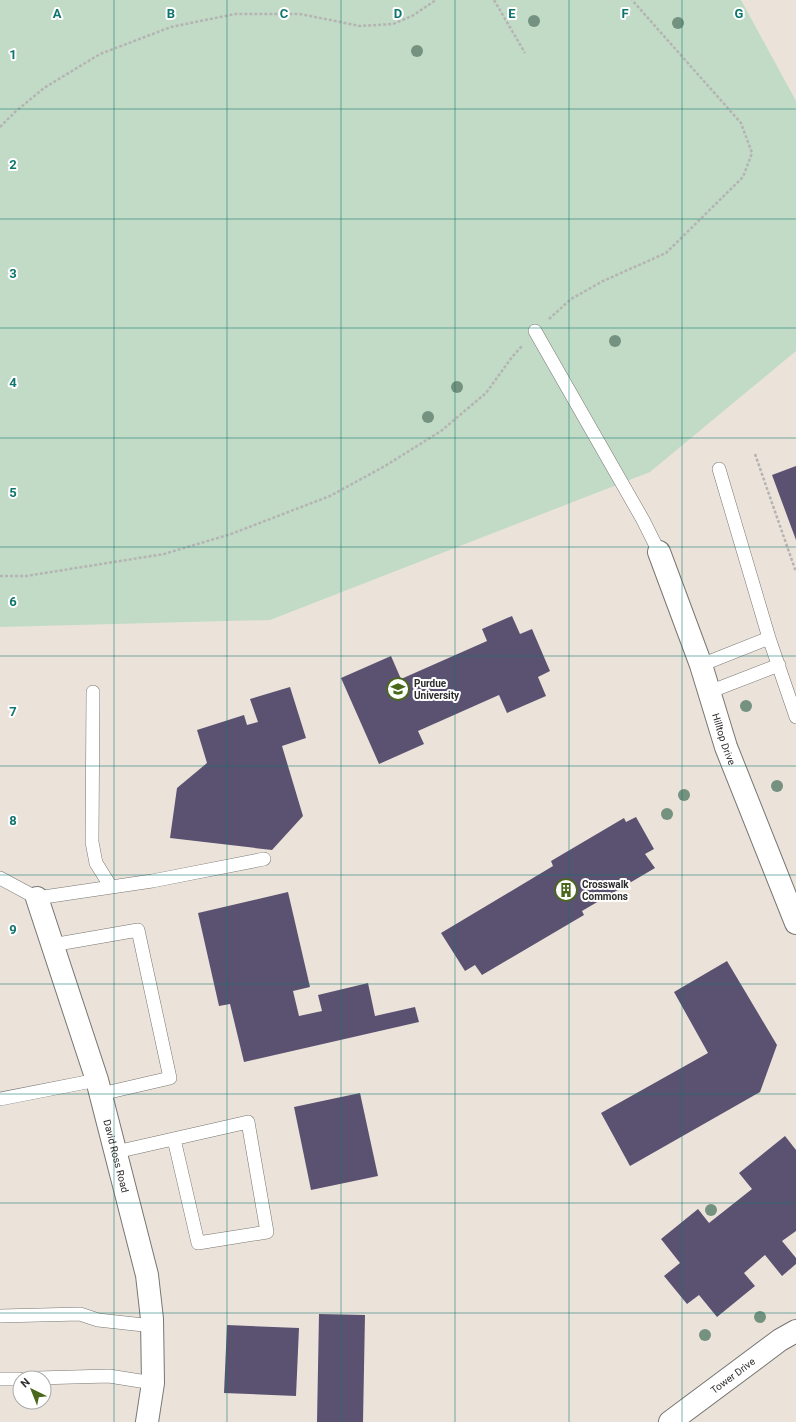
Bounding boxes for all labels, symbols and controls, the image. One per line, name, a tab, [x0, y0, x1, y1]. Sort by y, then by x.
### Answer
text: A	[53, 6, 62, 21]
text: B	[167, 6, 175, 21]
text: C	[280, 6, 289, 21]
text: D	[394, 6, 402, 21]
text: E	[508, 6, 516, 21]
text: F	[621, 6, 629, 21]
text: G	[735, 6, 744, 21]
text: 1	[9, 47, 17, 62]
text: 2	[9, 157, 17, 172]
text: 3	[9, 266, 17, 281]
text: 4	[9, 375, 17, 390]
text: 5	[9, 485, 17, 500]
text: 6	[9, 594, 17, 609]
school or university icon: Purdue University	[385, 676, 411, 702]
place label: Purdue University	[414, 678, 460, 701]
text: 7	[9, 704, 17, 719]
street label: Hilltop Drive	[710, 712, 738, 767]
text: 8	[9, 813, 17, 828]
building icon: Crosswalk Commons	[553, 877, 579, 903]
place label: Crosswalk Commons	[582, 879, 629, 902]
text: 9	[9, 922, 17, 937]
street label: David Ross Road	[101, 1118, 131, 1194]
street label: Tower Drive	[709, 1356, 757, 1396]
north arrow	[12, 1370, 52, 1410]
text: N	[18, 1375, 33, 1390]

